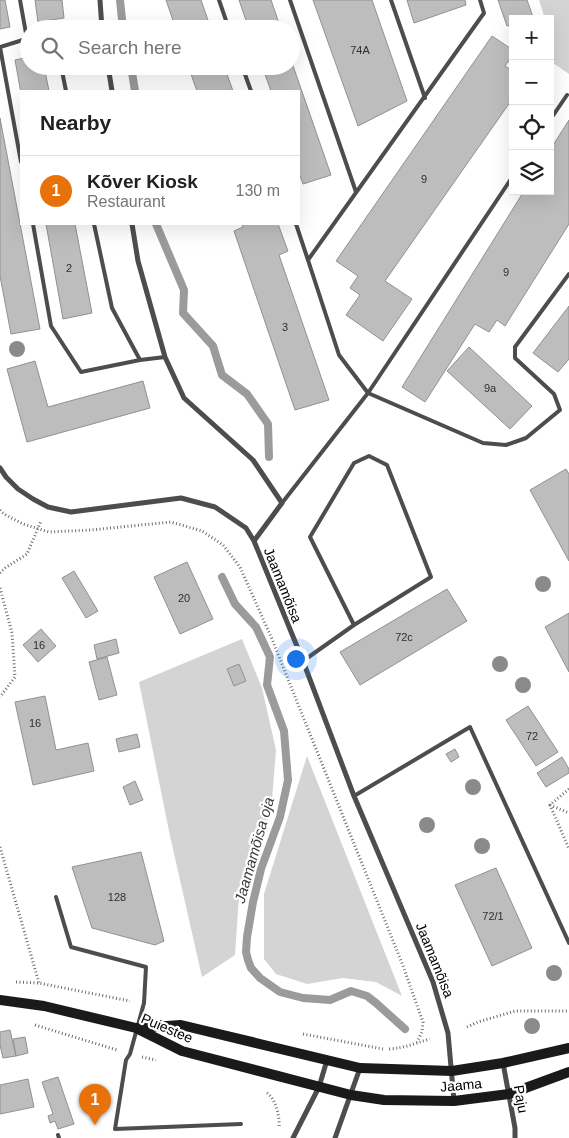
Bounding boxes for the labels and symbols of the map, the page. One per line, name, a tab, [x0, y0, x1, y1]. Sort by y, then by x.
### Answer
house number: 74A	[350, 44, 370, 56]
house number: 9	[421, 173, 427, 185]
house number: 2	[66, 262, 72, 274]
house number: 9	[503, 266, 509, 278]
house number: 3	[282, 321, 288, 333]
house number: 9a	[484, 382, 497, 394]
street label: Jaamamõisa	[261, 545, 305, 625]
house number: 20	[178, 592, 190, 604]
house number: 72c	[395, 631, 413, 643]
house number: 16	[33, 639, 45, 651]
your location	[283, 646, 309, 672]
house number: 16	[29, 717, 41, 729]
house number: 72	[526, 730, 538, 742]
water label: Jaamamõisa oja	[231, 795, 277, 906]
house number: 128	[108, 891, 126, 903]
house number: 72/1	[482, 910, 504, 922]
street label: Jaamamõisa	[413, 920, 457, 1000]
street label: Puiestee	[139, 1010, 195, 1046]
street label: Jaama	[439, 1075, 483, 1095]
pin: 1	[79, 1084, 111, 1125]
street label: Paju	[511, 1084, 531, 1114]

